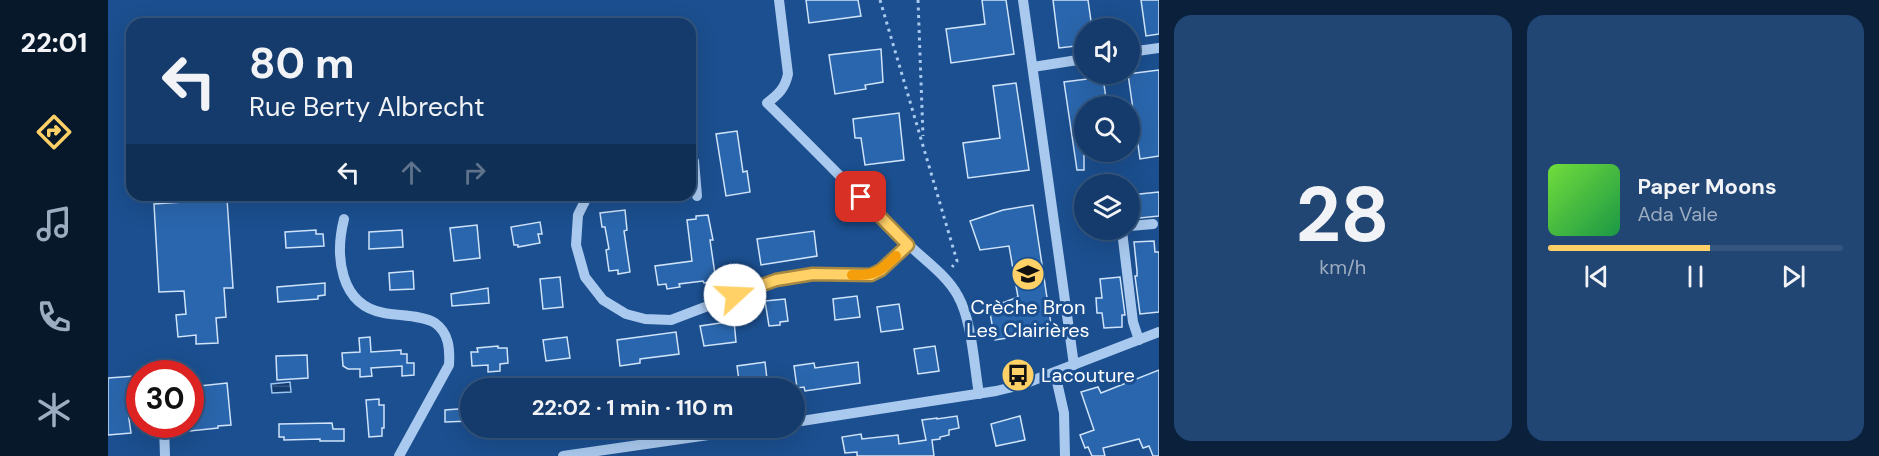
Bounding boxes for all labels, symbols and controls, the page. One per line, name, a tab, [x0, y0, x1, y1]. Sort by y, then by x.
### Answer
map controls	[1074, 18, 1140, 240]
button: sound	[1074, 18, 1140, 84]
text: 22:01	[21, 25, 87, 60]
text: 80 m	[249, 36, 355, 91]
icon: left	[150, 42, 228, 120]
text: Rue Berty Albrecht	[249, 89, 485, 124]
button: search	[1074, 96, 1140, 162]
icon: directions	[33, 111, 75, 153]
icon: left	[332, 156, 365, 189]
icon: ahead	[395, 156, 428, 189]
icon: right	[458, 156, 491, 189]
text: 28	[1296, 164, 1390, 265]
pin	[835, 171, 886, 222]
text: Paper Moons	[1638, 172, 1777, 201]
button: layers	[1074, 174, 1140, 240]
icon: arrive	[844, 180, 877, 213]
text: Ada Vale	[1638, 201, 1718, 227]
icon: music	[33, 203, 75, 245]
text: km/h	[1319, 254, 1366, 280]
school or university icon: Crèche Bron Les Clairières	[1010, 256, 1046, 292]
icon: previous	[1580, 260, 1613, 293]
icon: pause	[1679, 260, 1712, 293]
icon: next	[1777, 260, 1810, 293]
position arrow	[703, 263, 767, 327]
place label: Crèche Bron Les Clairières	[966, 294, 1090, 343]
icon: phone	[33, 296, 75, 338]
bus stop icon: Lacouture	[1000, 357, 1036, 393]
speed limit sign: 30	[126, 360, 204, 438]
place label: Lacouture	[1041, 362, 1135, 388]
icon: climate	[33, 389, 75, 431]
text: 22:02 · 1 min · 110 m	[532, 393, 733, 422]

